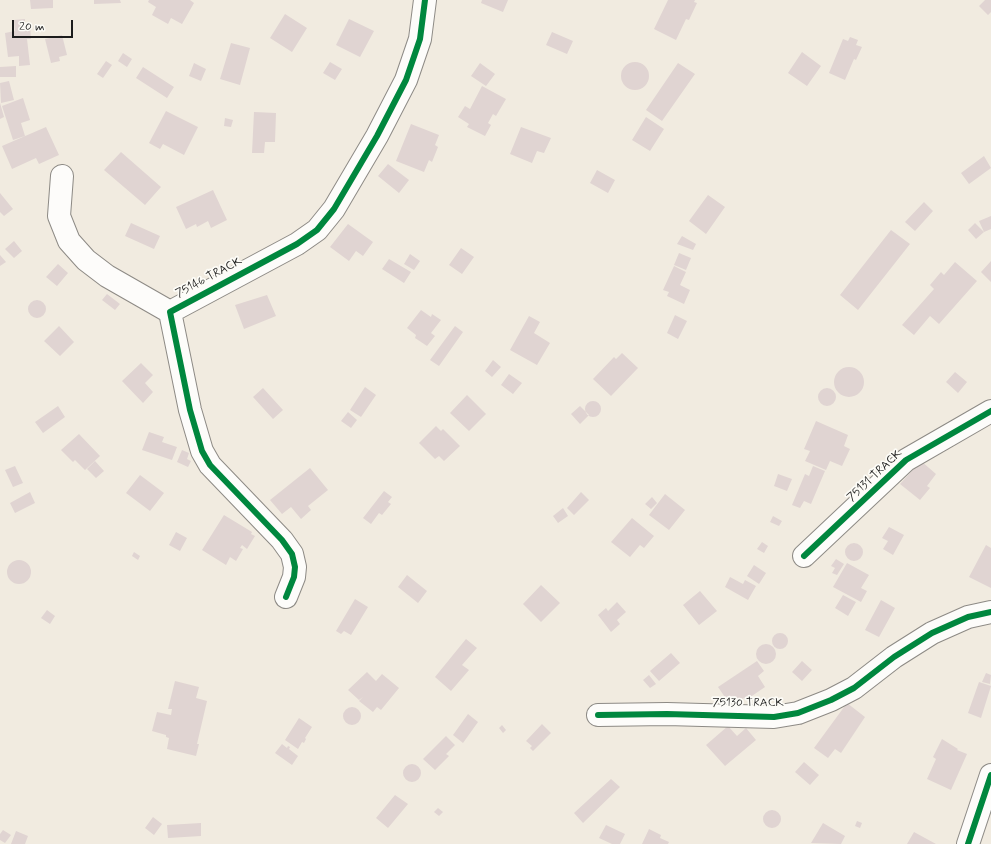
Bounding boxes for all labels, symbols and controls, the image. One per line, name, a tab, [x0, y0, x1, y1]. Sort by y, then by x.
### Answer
scale bar	[14, 12, 75, 38]
text: 20 m	[19, 19, 45, 35]
street label: 75146 TRACK	[173, 255, 245, 301]
street label: 75131 TRACK	[845, 447, 905, 505]
street label: 75130 TRACK	[712, 696, 784, 710]

